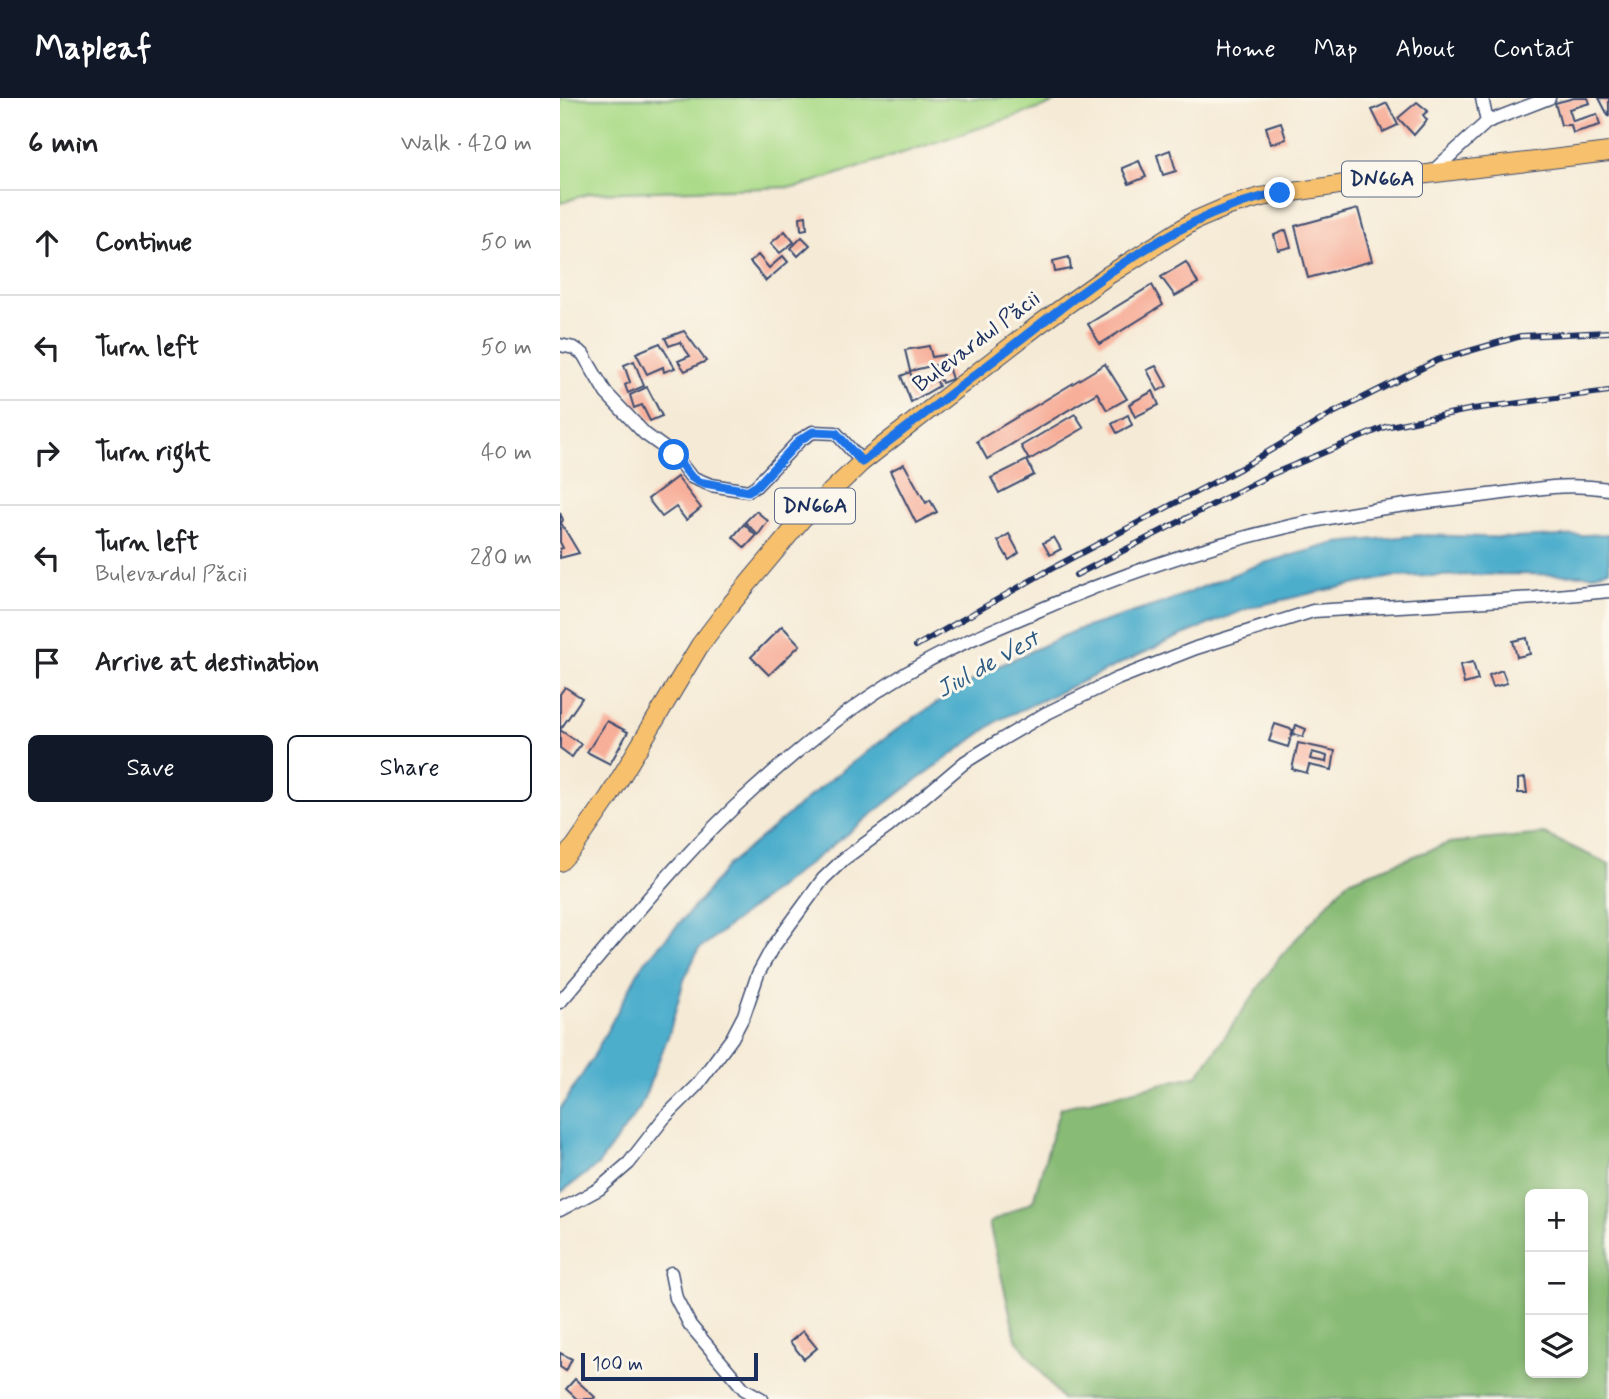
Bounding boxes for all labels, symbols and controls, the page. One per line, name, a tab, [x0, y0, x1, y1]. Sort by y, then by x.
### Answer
text: Mapleaf	[35, 27, 151, 71]
text: Home	[1216, 34, 1276, 65]
text: Map	[1314, 34, 1358, 65]
text: About	[1396, 34, 1455, 65]
text: Contact	[1493, 34, 1574, 65]
text: 6 min	[28, 124, 99, 163]
text: Walk · 420 m	[401, 129, 532, 159]
road number: DN66A	[1342, 162, 1422, 196]
route end	[1264, 177, 1295, 208]
icon: ahead	[28, 224, 66, 262]
text: Continue	[95, 226, 192, 260]
text: 50 m	[481, 228, 532, 258]
street label: Bulevardul Păcii	[907, 284, 1047, 400]
icon: left	[28, 329, 66, 367]
text: Turn left	[95, 331, 199, 365]
text: 50 m	[481, 333, 532, 363]
icon: right	[28, 434, 66, 472]
text: Turn right	[95, 436, 211, 470]
text: 40 m	[481, 438, 532, 468]
route start	[658, 439, 689, 470]
road number: DN66A	[775, 488, 855, 524]
text: Turn left	[95, 526, 199, 560]
icon: left	[28, 539, 66, 577]
text: 280 m	[470, 543, 532, 573]
text: Bulevardul Păcii	[95, 560, 248, 590]
water label: Jiul de Vest	[931, 623, 1047, 706]
icon: arrive	[28, 644, 66, 682]
text: Arrive at destination	[95, 646, 319, 680]
button: Save	[28, 735, 273, 802]
button: Share	[287, 735, 532, 802]
map controls	[1525, 1189, 1588, 1378]
button: +	[1525, 1189, 1588, 1252]
button: −	[1525, 1252, 1588, 1315]
button: layers	[1525, 1315, 1588, 1378]
scale bar	[581, 1350, 758, 1382]
text: 100 m	[592, 1352, 643, 1377]

